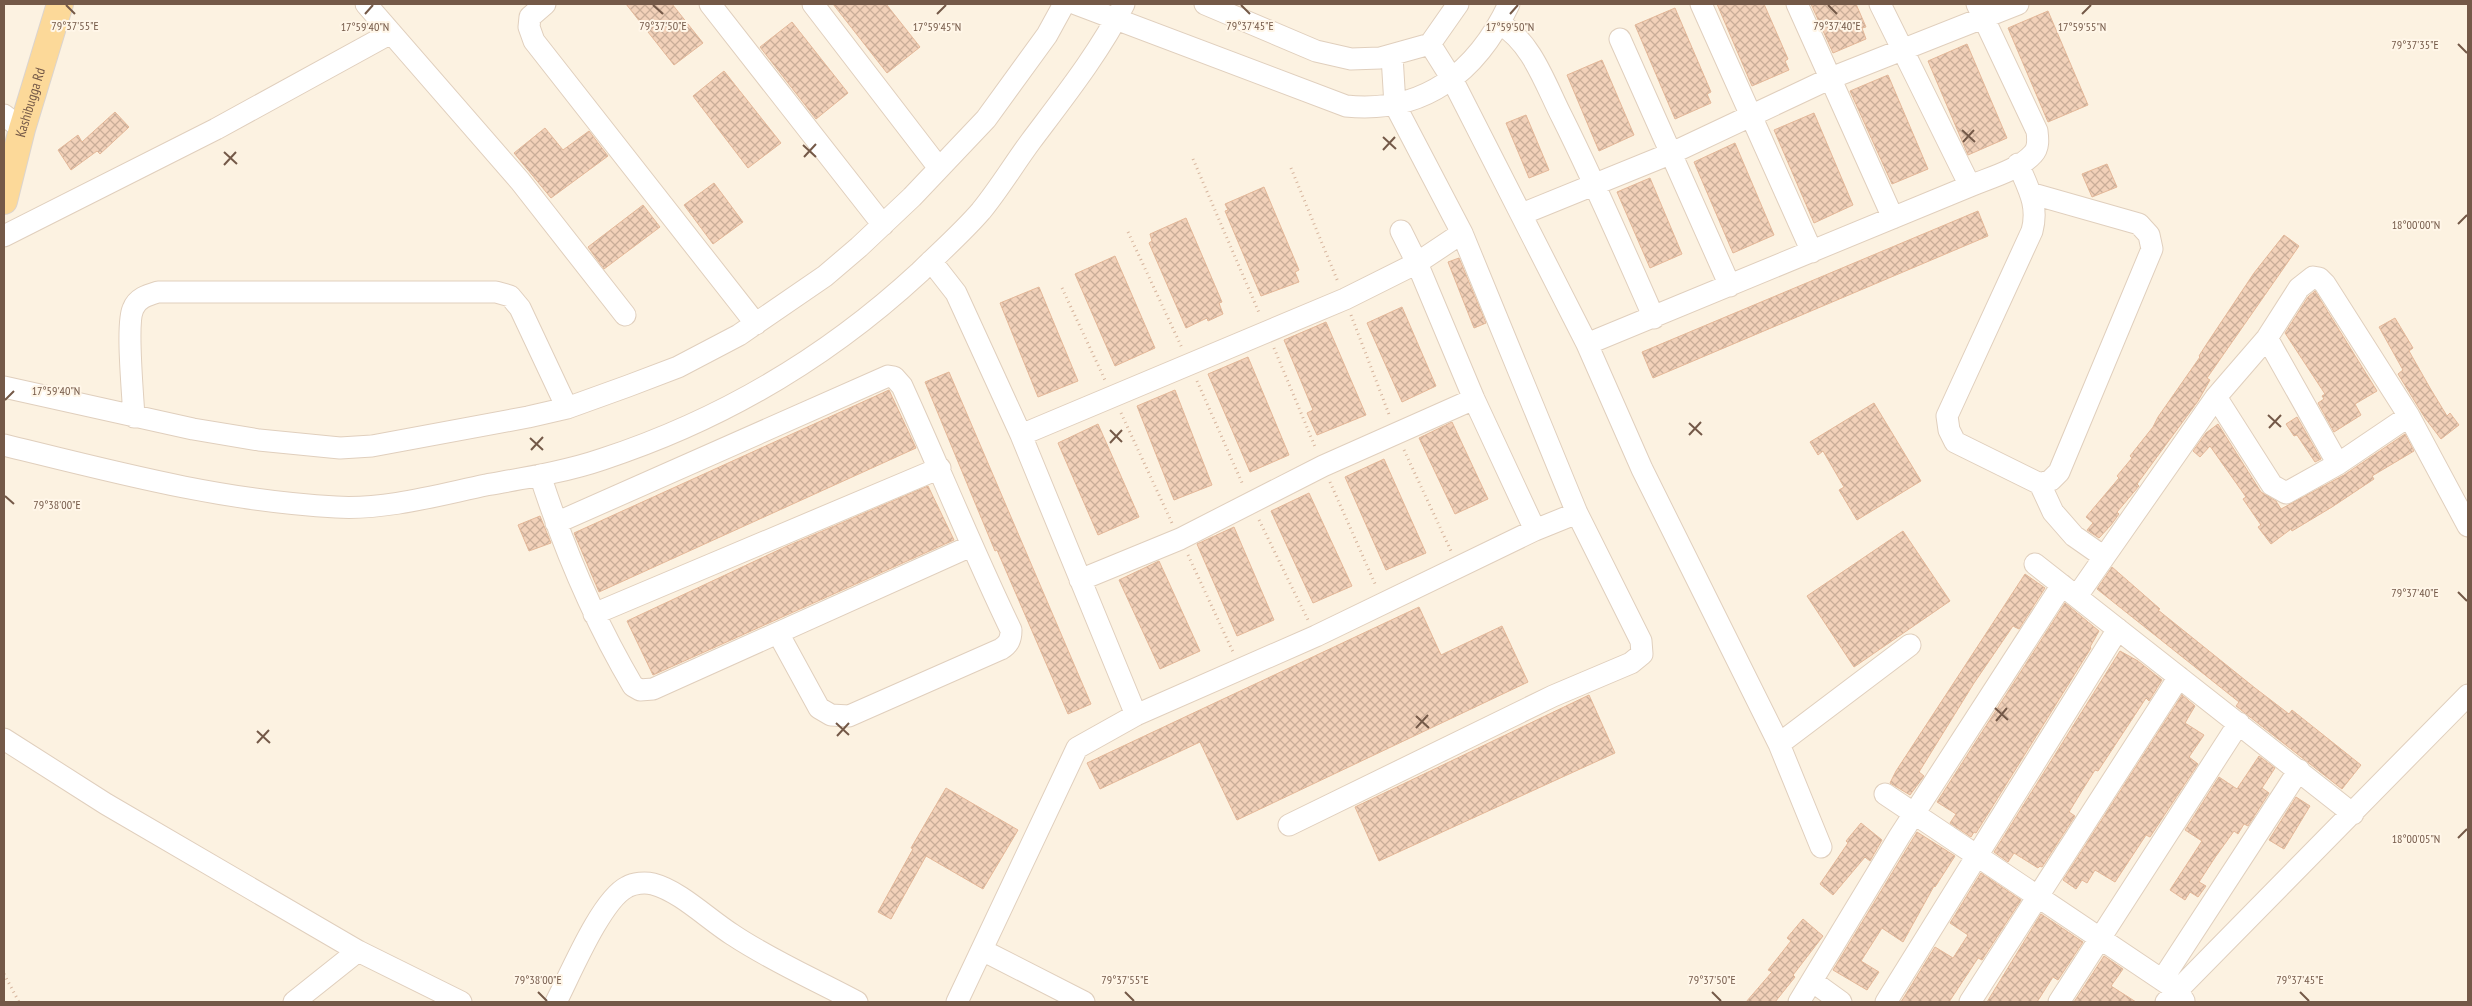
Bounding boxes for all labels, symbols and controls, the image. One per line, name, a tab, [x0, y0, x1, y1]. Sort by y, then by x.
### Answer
text: 79°37'55"E	[51, 18, 99, 33]
text: 79°37'50"E	[639, 18, 687, 33]
text: 79°37'45"E	[1226, 18, 1274, 33]
text: 79°37'40"E	[1813, 18, 1861, 33]
text: 17°59'40"N	[341, 19, 389, 34]
text: 17°59'45"N	[913, 19, 961, 34]
text: 17°59'50"N	[1486, 19, 1534, 34]
text: 17°59'55"N	[2058, 19, 2106, 34]
text: 79°37'35"E	[2391, 37, 2439, 52]
street label: Kashibugga Rd	[11, 65, 49, 139]
text: 18°00'00"N	[2392, 217, 2440, 232]
text: 17°59'40"N	[32, 383, 80, 398]
text: 79°38'00"E	[33, 497, 81, 512]
text: 79°37'40"E	[2391, 585, 2439, 600]
text: 18°00'05"N	[2392, 831, 2440, 846]
text: 79°38'00"E	[514, 972, 562, 987]
text: 79°37'55"E	[1101, 972, 1149, 987]
text: 79°37'50"E	[1688, 972, 1736, 987]
text: 79°37'45"E	[2276, 972, 2324, 987]

